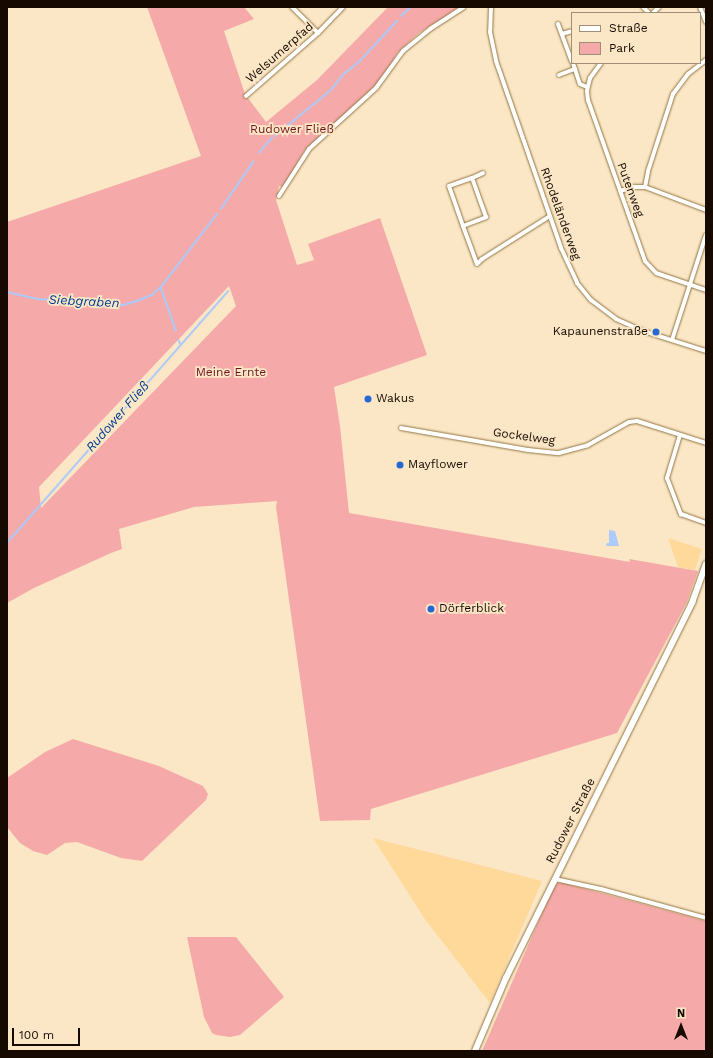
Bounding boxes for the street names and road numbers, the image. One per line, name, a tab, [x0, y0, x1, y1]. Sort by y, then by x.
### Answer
street label: Welsumerpfad	[243, 20, 317, 86]
street label: Putenweg	[613, 161, 647, 219]
street label: Rhodeländerweg	[537, 166, 583, 262]
street label: Gockelweg	[492, 426, 556, 448]
street label: Rudower Straße	[543, 776, 599, 866]

